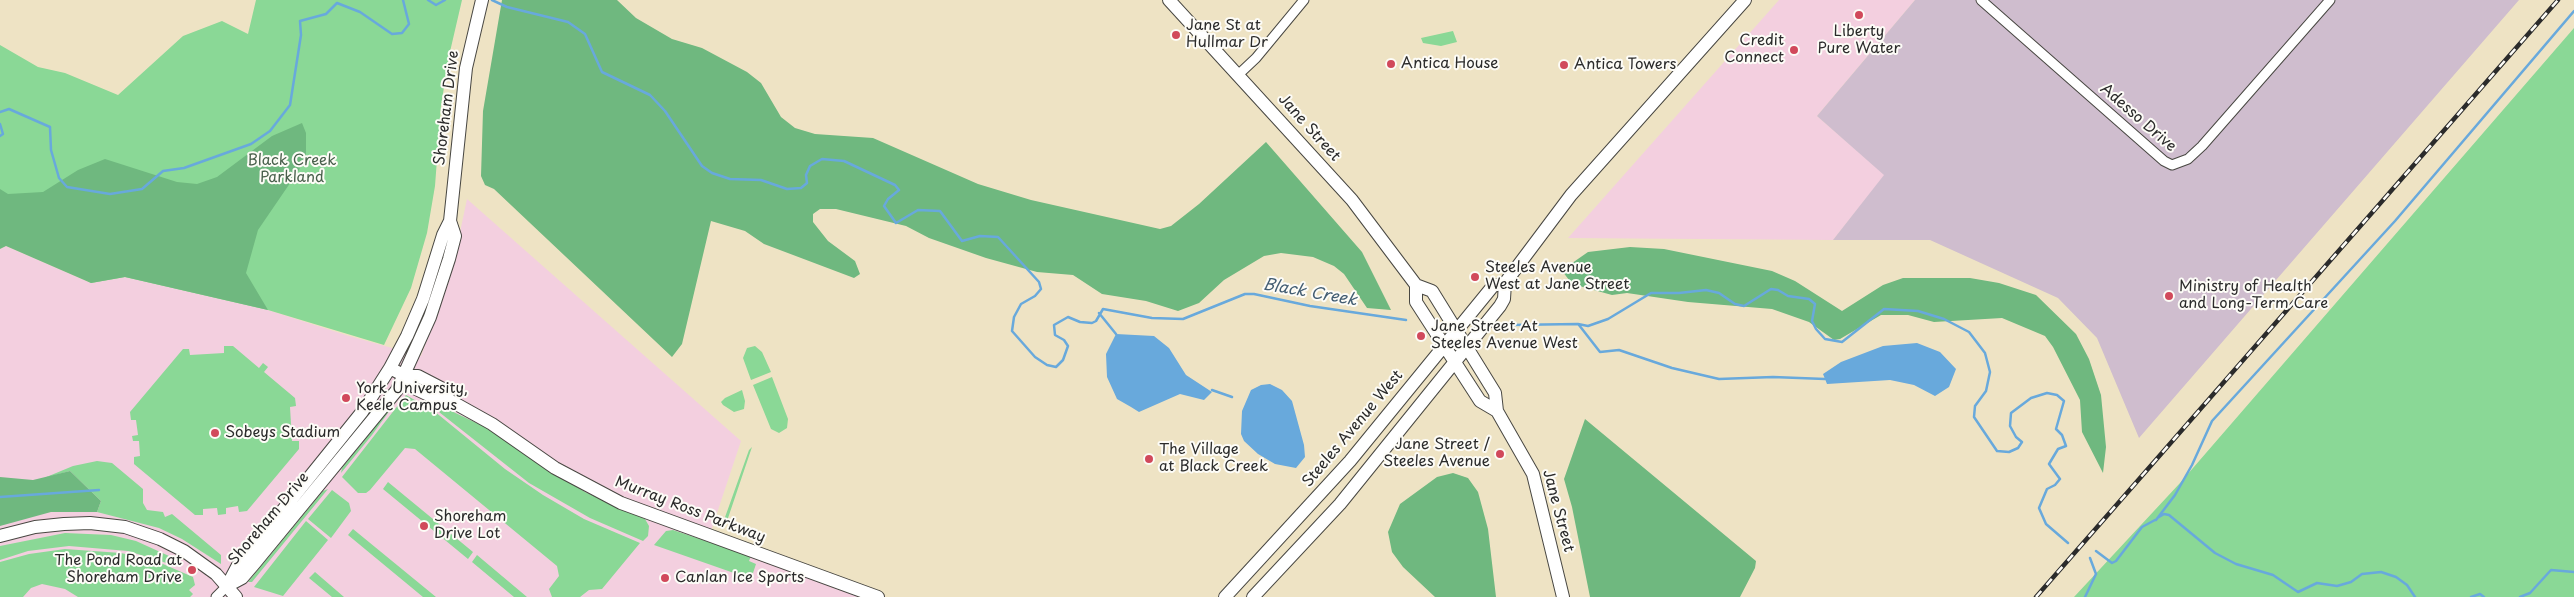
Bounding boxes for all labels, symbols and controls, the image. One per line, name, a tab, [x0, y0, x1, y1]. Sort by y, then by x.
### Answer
marker: Liberty Pure Water	[1853, 9, 1865, 21]
place label: Jane St at Hullmar Dr	[1186, 17, 1268, 52]
place label: Liberty Pure Water	[1818, 23, 1900, 58]
marker: Jane St at Hullmar Dr	[1170, 29, 1182, 41]
place label: Credit Connect	[1724, 32, 1784, 67]
marker: Credit Connect	[1788, 44, 1800, 56]
street label: Shoreham Drive	[431, 50, 463, 166]
place label: Antica House	[1401, 55, 1499, 73]
place label: Antica Towers	[1574, 56, 1676, 74]
marker: Antica House	[1385, 58, 1397, 70]
marker: Antica Towers	[1558, 59, 1570, 71]
street label: Adesso Drive	[2096, 80, 2180, 156]
street label: Jane Street	[1274, 91, 1344, 165]
park label: Black Creek Parkland	[248, 152, 336, 187]
place label: Steeles Avenue West at Jane Street	[1485, 259, 1629, 294]
marker: Steeles Avenue West at Jane Street	[1469, 271, 1481, 283]
water label: Black Creek	[1262, 275, 1358, 311]
place label: Ministry of Health and Long-Term Care	[2179, 278, 2328, 313]
marker: Ministry of Health and Long-Term Care	[2163, 290, 2175, 302]
place label: Jane Street At Steeles Avenue West	[1431, 318, 1578, 353]
marker: Jane Street At Steeles Avenue West	[1415, 330, 1427, 342]
street label: Steeles Avenue West	[1299, 367, 1407, 491]
place label: York University, Keele Campus	[356, 380, 468, 415]
marker: York University, Keele Campus	[340, 392, 352, 404]
place label: Sobeys Stadium	[225, 424, 340, 442]
marker: Sobeys Stadium	[209, 427, 221, 439]
place label: Jane Street / Steeles Avenue	[1383, 436, 1490, 471]
place label: The Village at Black Creek	[1159, 441, 1268, 476]
marker: Jane Street / Steeles Avenue	[1494, 448, 1506, 460]
marker: The Village at Black Creek	[1143, 453, 1155, 465]
street label: Jane Street	[1538, 468, 1578, 554]
street label: Shoreham Drive	[225, 469, 313, 569]
street label: Murray Ross Parkway	[612, 473, 768, 547]
place label: Shoreham Drive Lot	[434, 508, 506, 543]
marker: Shoreham Drive Lot	[418, 520, 430, 532]
place label: The Pond Road at Shoreham Drive	[54, 552, 182, 587]
marker: The Pond Road at Shoreham Drive	[186, 564, 198, 576]
place label: Canlan Ice Sports	[675, 569, 804, 587]
marker: Canlan Ice Sports	[659, 572, 671, 584]

